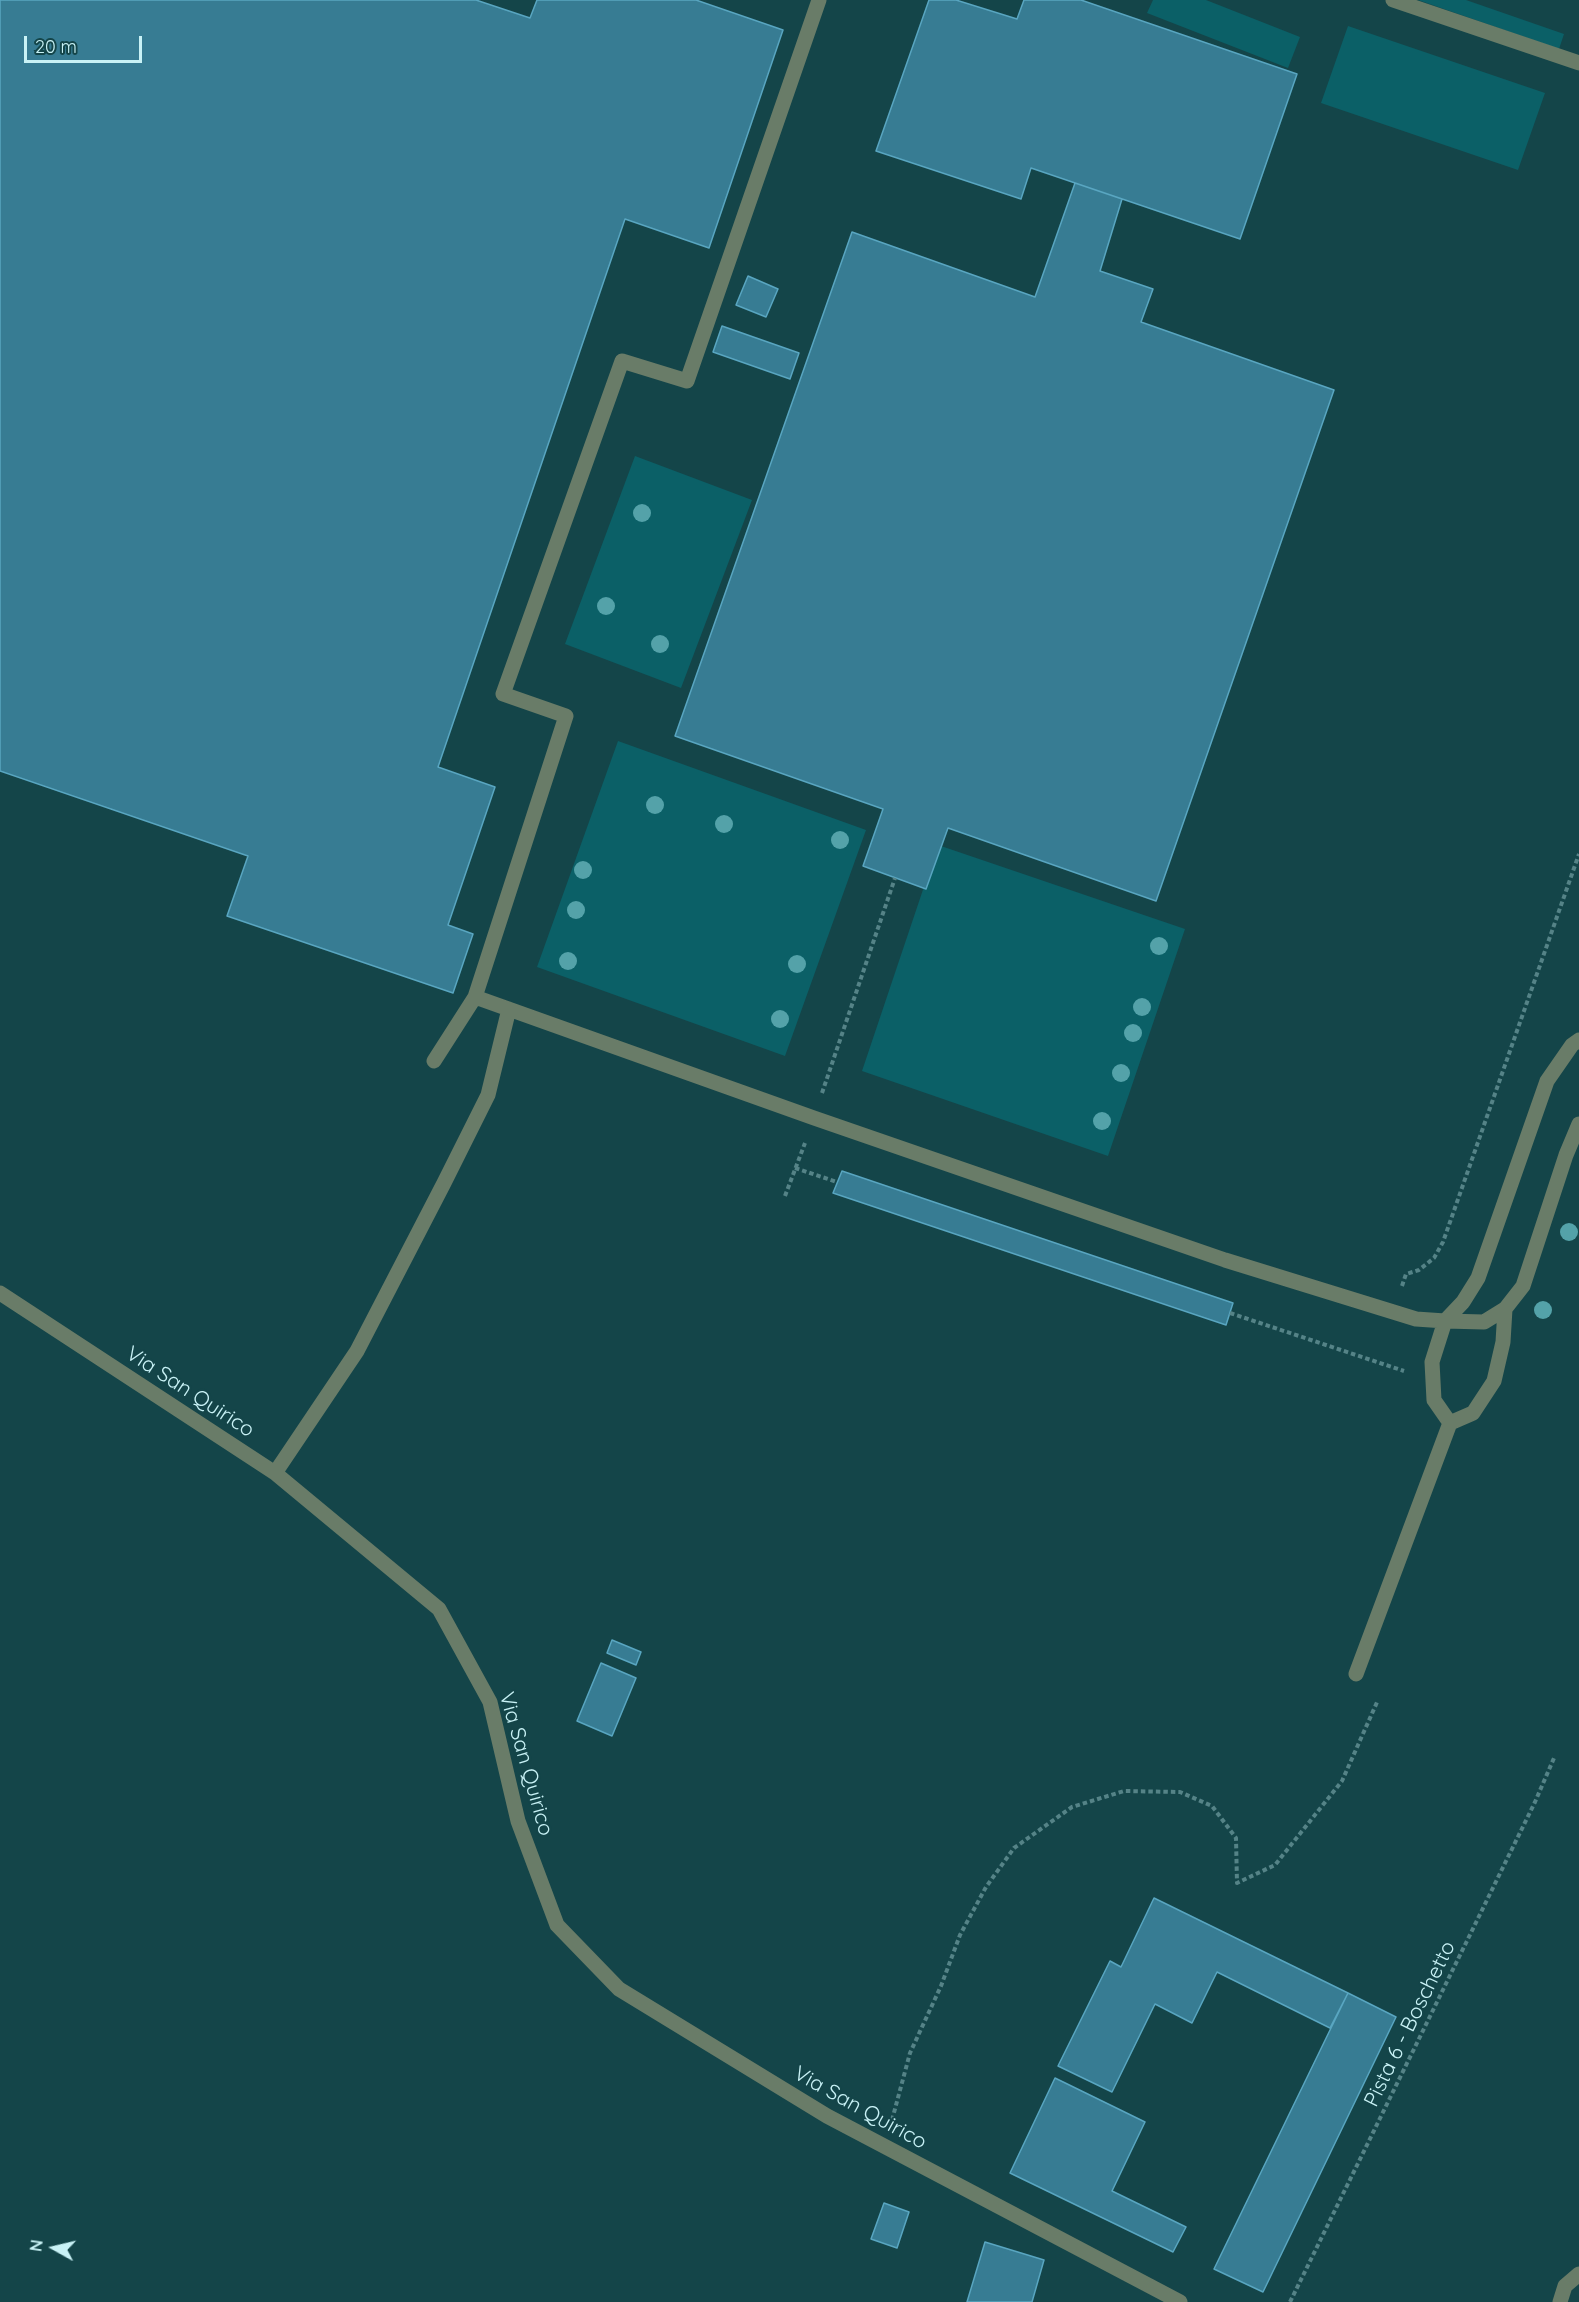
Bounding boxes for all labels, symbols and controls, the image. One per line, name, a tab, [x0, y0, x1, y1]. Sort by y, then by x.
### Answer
scale bar	[27, 24, 146, 62]
text: 20 m	[35, 35, 77, 58]
street label: Via San Quirico	[121, 1341, 259, 1443]
street label: Via San Quirico	[493, 1689, 559, 1839]
street label: Pista 6 - Boschetto	[1359, 1937, 1461, 2111]
street label: Via San Quirico	[789, 2061, 931, 2155]
north arrow	[24, 2218, 84, 2278]
text: N	[25, 2238, 47, 2253]

